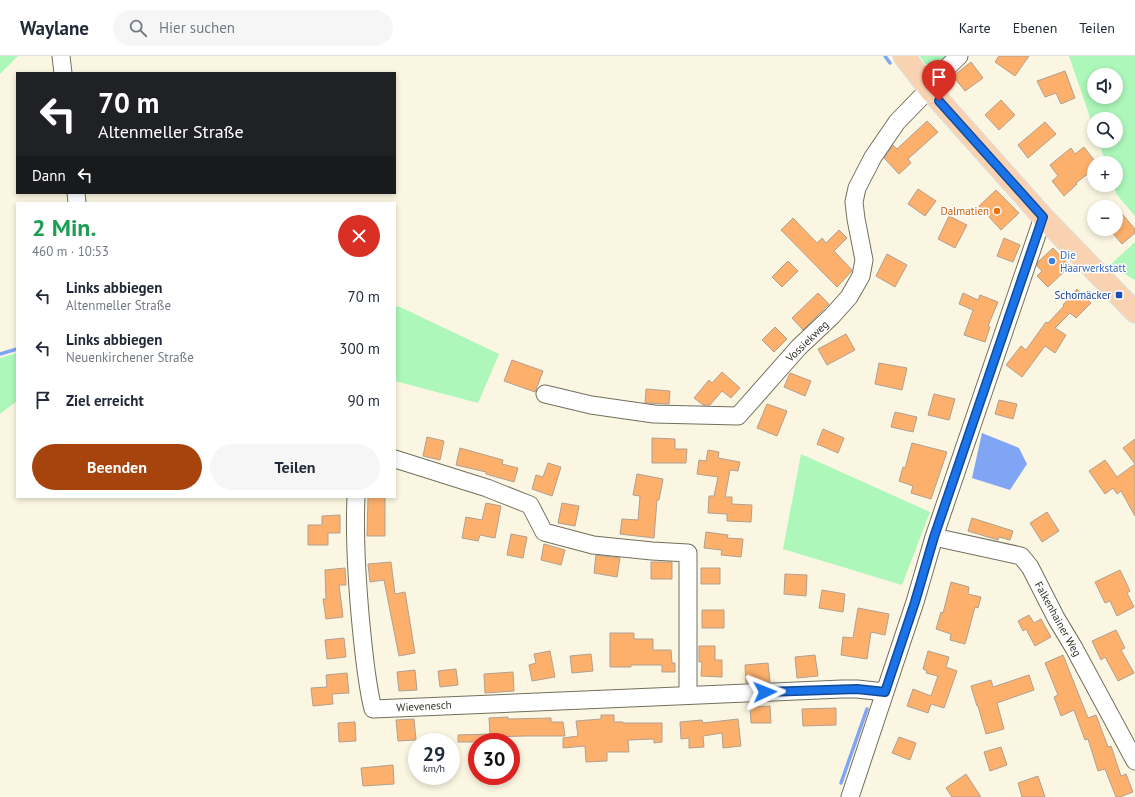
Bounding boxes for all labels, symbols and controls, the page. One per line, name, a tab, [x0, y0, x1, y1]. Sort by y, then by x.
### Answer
search box	[113, 10, 393, 46]
text: Waylane	[20, 16, 89, 40]
icon: search	[127, 17, 149, 39]
text: Hier suchen	[159, 18, 235, 37]
text: Karte	[959, 19, 991, 37]
text: Ebenen	[1013, 19, 1057, 37]
text: Teilen	[1079, 19, 1115, 37]
pin	[922, 60, 956, 101]
icon: arrive	[928, 66, 950, 88]
map controls	[1087, 68, 1123, 236]
button: sound	[1087, 68, 1123, 104]
text: 70 m	[98, 84, 159, 121]
icon: left	[32, 88, 84, 140]
button: search	[1087, 112, 1123, 148]
text: Altenmeller Straße	[98, 120, 244, 143]
button: +	[1087, 156, 1123, 192]
icon: left	[74, 164, 96, 186]
text: Dann	[32, 166, 66, 185]
button: −	[1087, 200, 1123, 236]
place label: Dalmatien	[940, 204, 989, 218]
marker: Dalmatien	[992, 206, 1002, 216]
text: 2 Min.	[32, 212, 96, 243]
button: close	[338, 215, 380, 257]
text: 460 m · 10:53	[32, 243, 109, 260]
place label: Die Haarwerkstatt	[1060, 248, 1126, 275]
marker: Die Haarwerkstatt	[1047, 256, 1057, 266]
text: Links abbiegen	[66, 278, 162, 297]
icon: left	[32, 285, 54, 307]
text: 70 m	[347, 287, 380, 306]
place label: Schomäcker	[1054, 288, 1111, 302]
marker: Schomäcker	[1114, 290, 1124, 300]
text: Altenmeller Straße	[66, 297, 171, 314]
street label: Vossiekweg	[782, 317, 831, 365]
text: Links abbiegen	[66, 330, 162, 349]
icon: left	[32, 337, 54, 359]
text: 300 m	[339, 339, 380, 358]
text: Neuenkirchener Straße	[66, 349, 194, 366]
icon: arrive	[32, 389, 54, 411]
text: Ziel erreicht	[66, 391, 144, 410]
text: 90 m	[347, 391, 380, 410]
button: Beenden	[32, 444, 202, 490]
button: Teilen	[210, 444, 380, 490]
street label: Falkenhainer Weg	[1032, 579, 1084, 659]
position arrow	[744, 671, 786, 713]
street label: Wievenesch	[396, 698, 452, 714]
speed limit sign: 30	[468, 733, 520, 785]
text: 29	[423, 741, 445, 767]
text: km/h	[423, 762, 445, 775]

